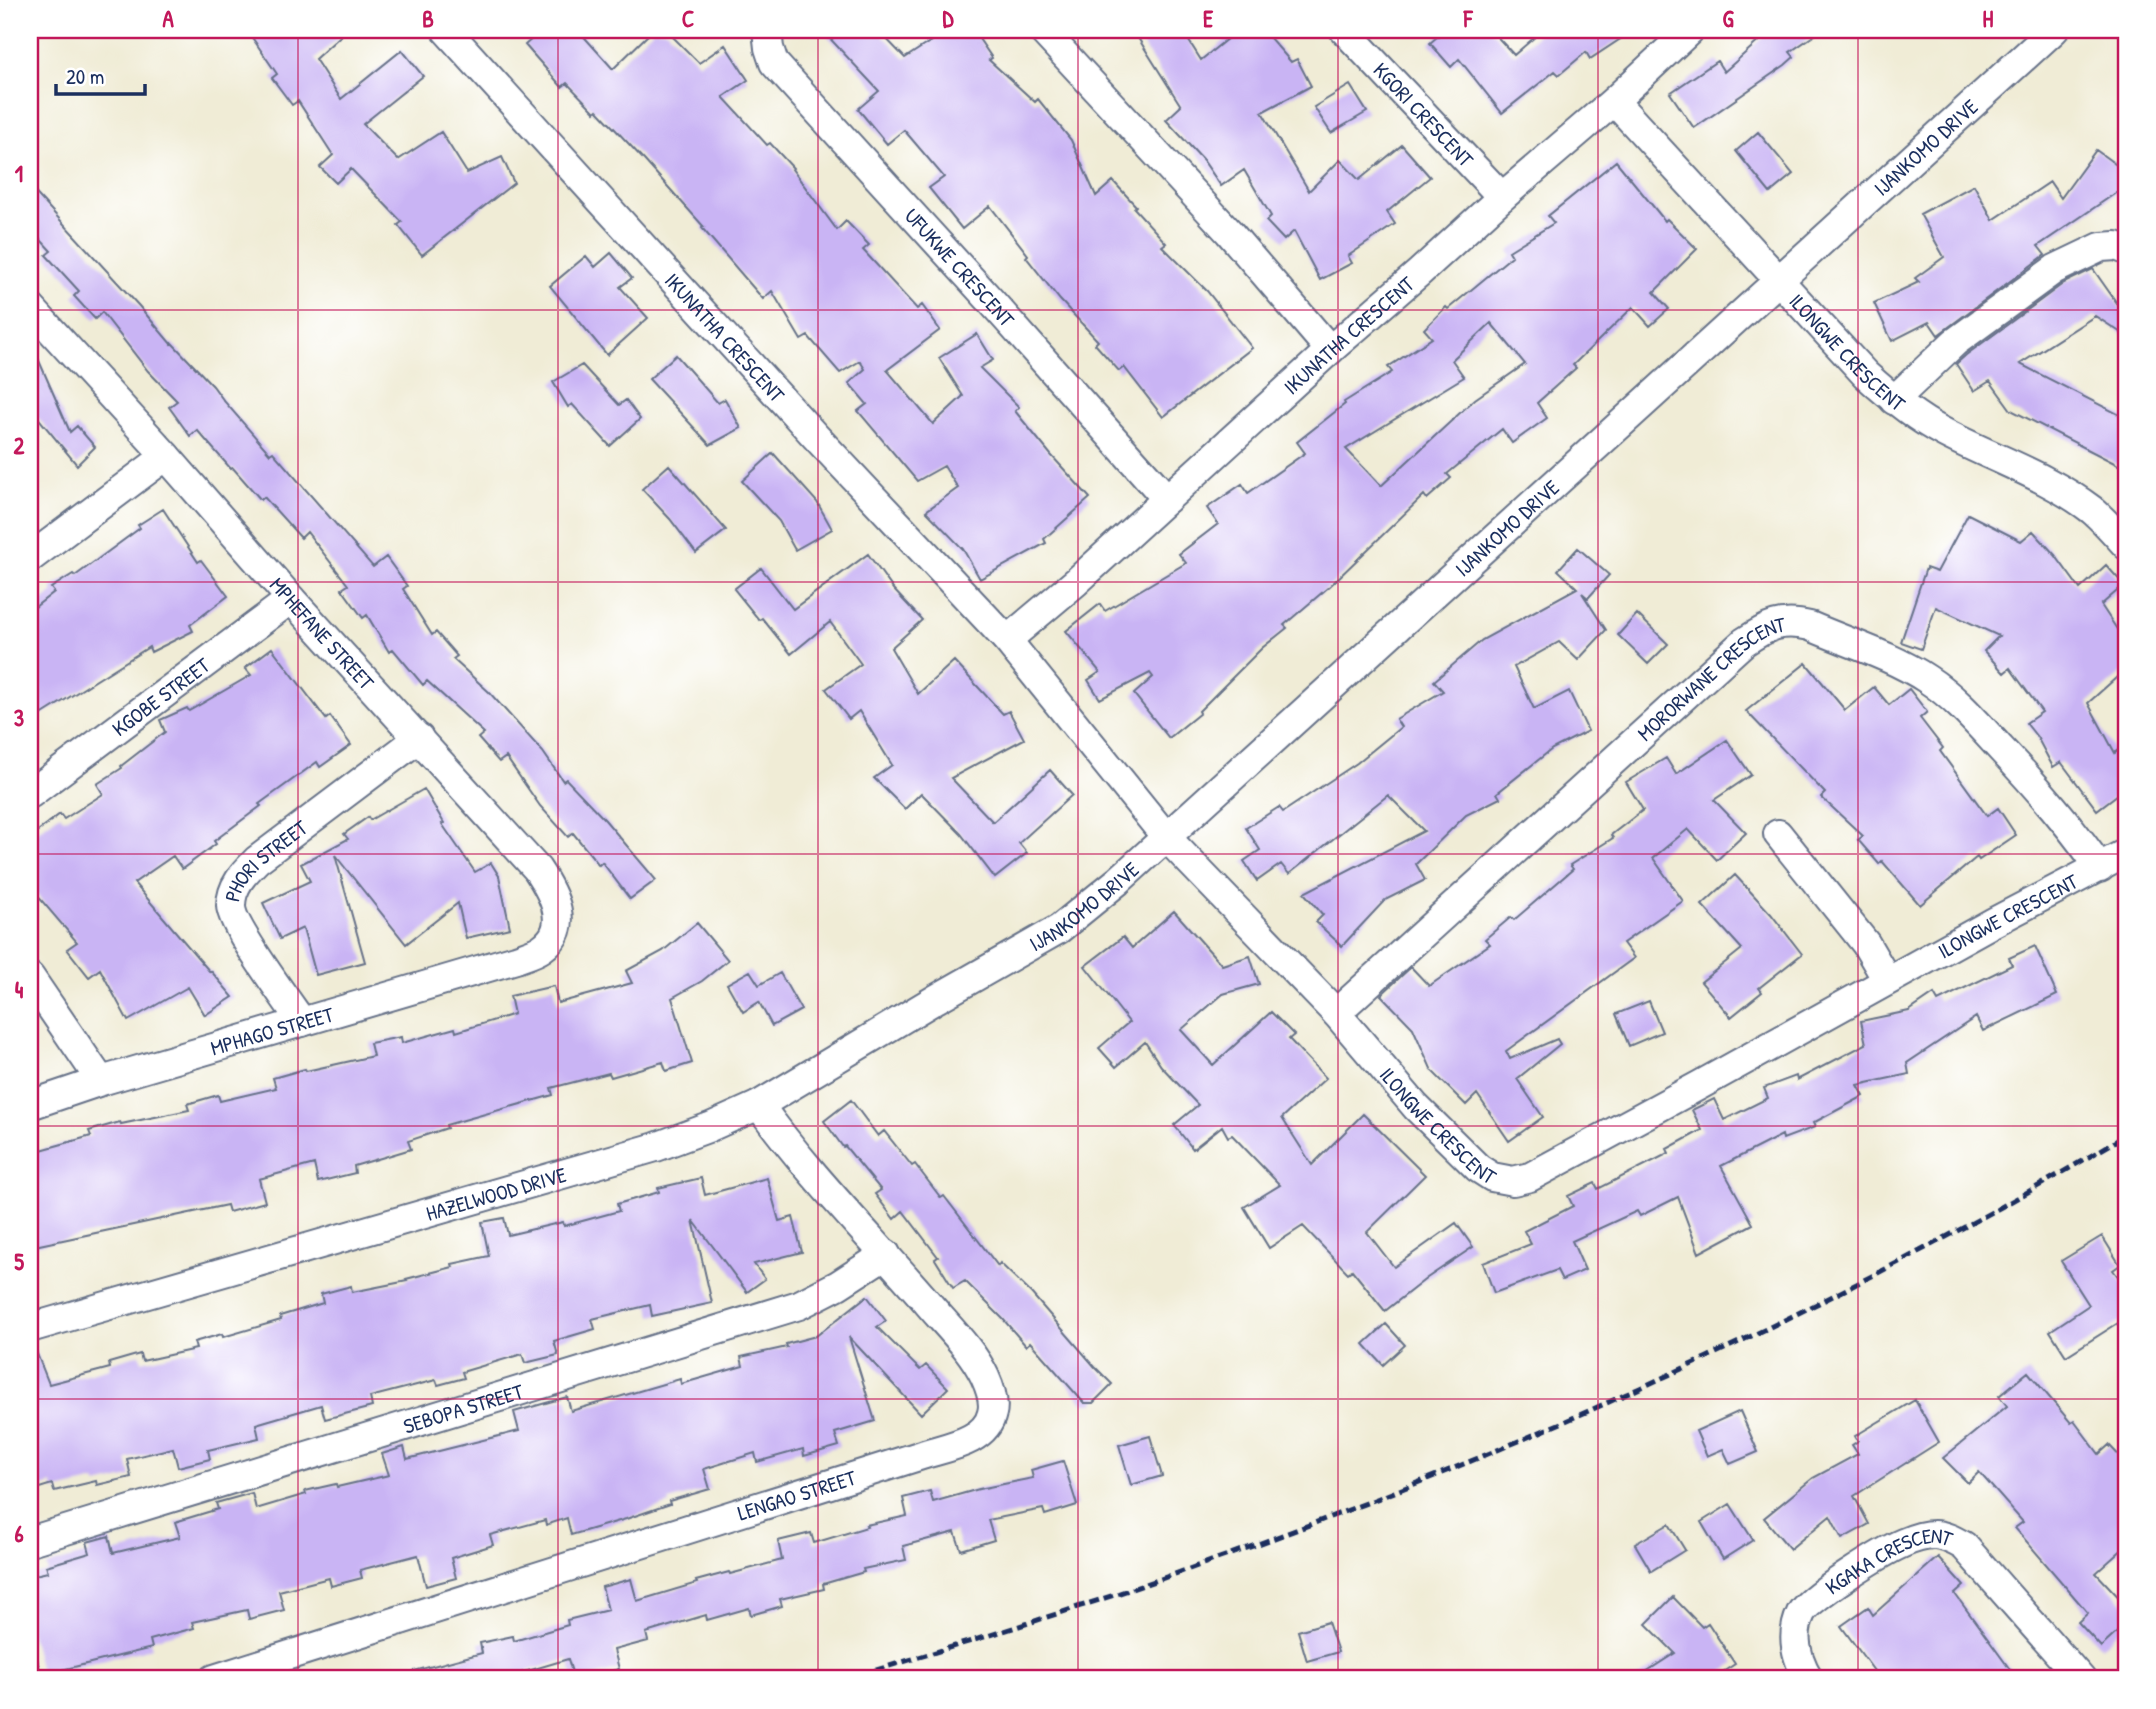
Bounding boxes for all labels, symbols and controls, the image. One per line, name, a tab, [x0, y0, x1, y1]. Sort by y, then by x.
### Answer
text: A	[162, 3, 174, 34]
text: B	[422, 3, 434, 34]
text: C	[682, 3, 694, 34]
text: D	[943, 3, 955, 34]
text: E	[1203, 3, 1214, 34]
text: F	[1463, 3, 1474, 34]
text: G	[1722, 3, 1734, 34]
text: H	[1983, 3, 1994, 34]
scale bar	[56, 52, 145, 96]
street label: KGORI CRESCENT	[1367, 56, 1481, 174]
text: 20 m	[66, 62, 104, 91]
street label: IJANKOMO DRIVE	[1867, 92, 1984, 202]
text: 1	[15, 158, 23, 189]
street label: UFUKWE CRESCENT	[898, 202, 1022, 334]
street label: IKUNATHA CRESCENT	[659, 266, 792, 409]
street label: IKUNATHA CRESCENT	[1277, 268, 1421, 400]
street label: ILONGWE CRESCENT	[1783, 287, 1913, 418]
text: 2	[14, 430, 25, 461]
street label: IJANKOMO DRIVE	[1448, 473, 1565, 583]
street label: MPHEFANE STREET	[264, 571, 382, 697]
street label: MORORWANE CRESCENT	[1631, 609, 1789, 747]
street label: KGOBE STREET	[106, 650, 216, 742]
text: 3	[14, 702, 24, 733]
street label: PHORI STREET	[217, 812, 314, 904]
street label: IJANKOMO DRIVE	[1024, 855, 1145, 958]
street label: ILONGWE CRESCENT	[1932, 866, 2084, 965]
text: 4	[15, 974, 24, 1005]
street label: MPHAGO STREET	[207, 999, 338, 1062]
street label: ILONGWE CRESCENT	[1374, 1061, 1503, 1191]
street label: HAZELWOOD DRIVE	[422, 1159, 569, 1227]
text: 5	[14, 1246, 24, 1277]
street label: SEBOPA STREET	[400, 1376, 528, 1440]
street label: LENGAO STREET	[734, 1462, 860, 1527]
text: 6	[14, 1518, 24, 1549]
street label: KGAKA CRESCENT	[1819, 1520, 1958, 1601]

